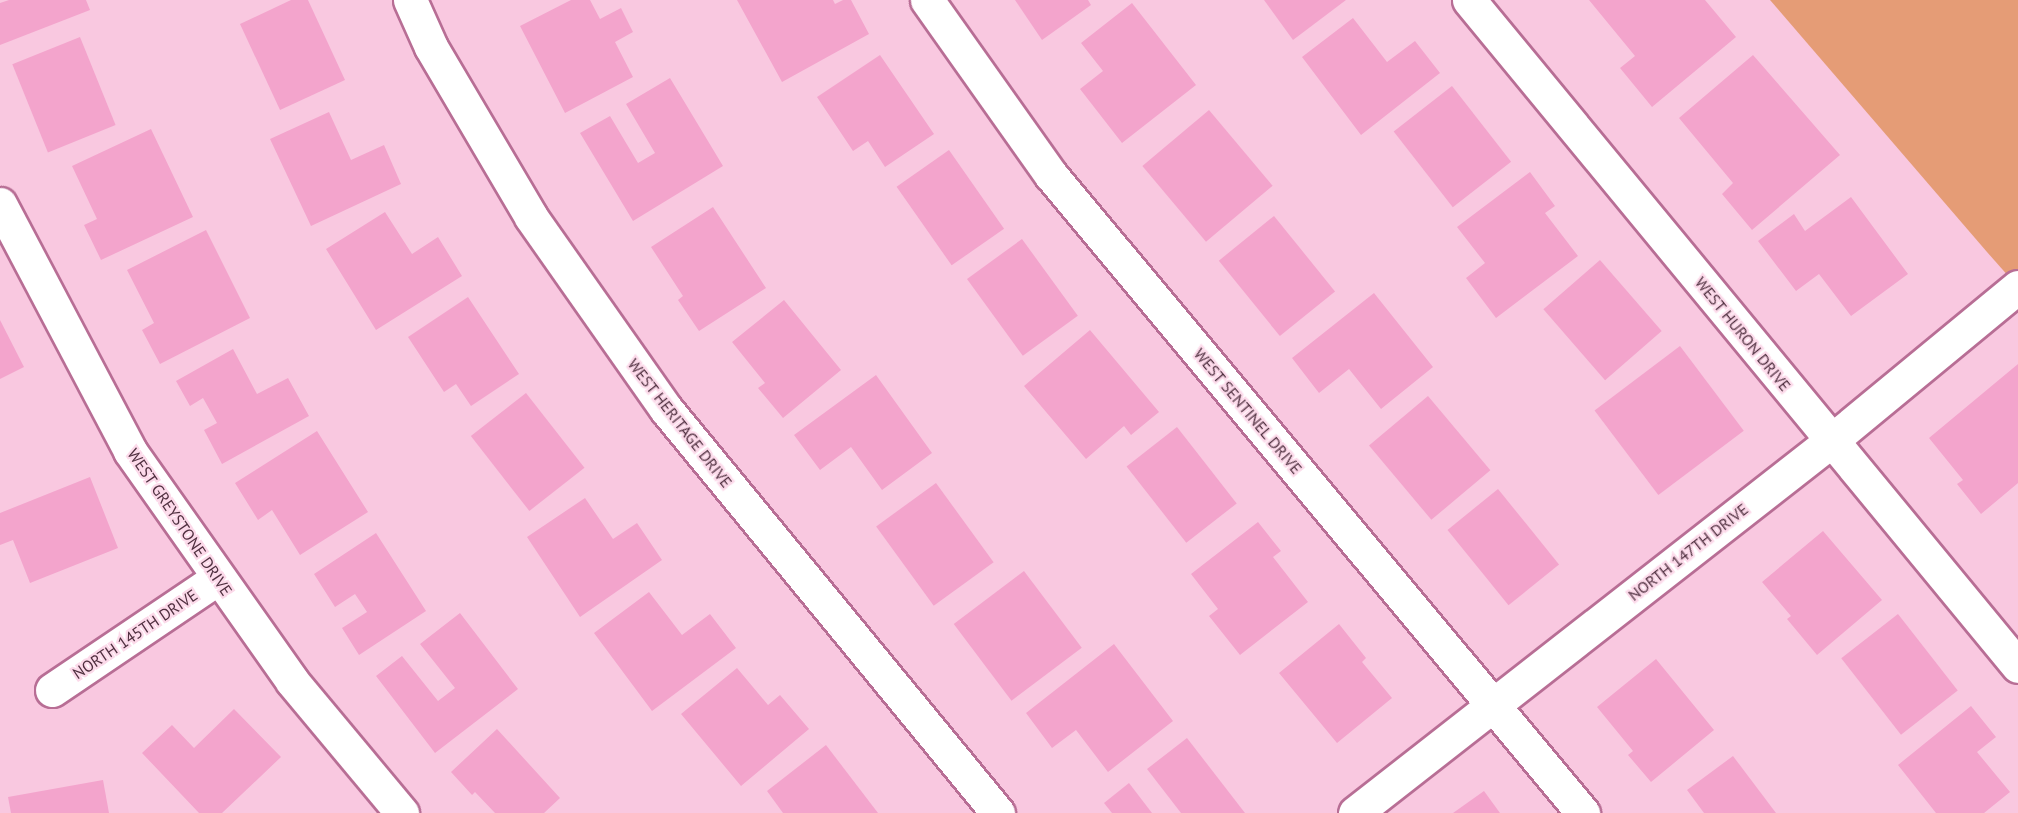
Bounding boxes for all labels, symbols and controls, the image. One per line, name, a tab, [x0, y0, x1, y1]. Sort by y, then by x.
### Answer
street label: WEST HURON DRIVE	[1691, 273, 1795, 395]
street label: WEST SENTINEL DRIVE	[1190, 344, 1306, 478]
street label: WEST HERITAGE DRIVE	[624, 355, 736, 491]
street label: WEST GREYSTONE DRIVE	[123, 445, 237, 599]
street label: NORTH 147TH DRIVE	[1624, 499, 1752, 605]
street label: NORTH 145TH DRIVE	[69, 585, 201, 683]

